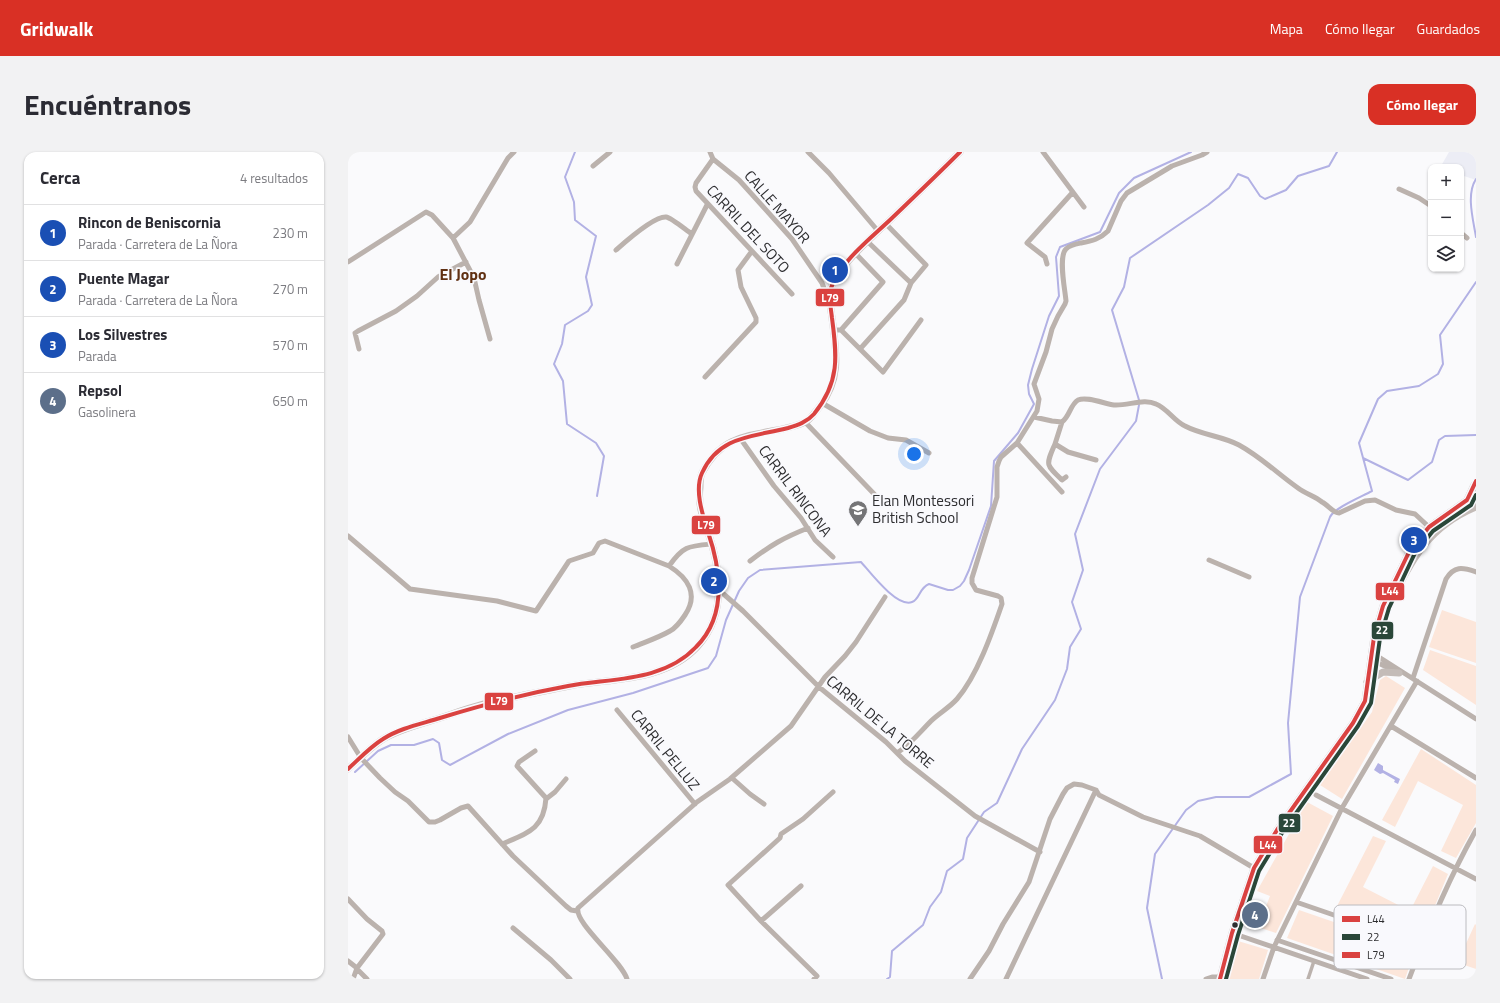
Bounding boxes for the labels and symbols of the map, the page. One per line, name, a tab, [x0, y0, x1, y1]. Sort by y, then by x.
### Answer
street label: CALLE MAYOR	[739, 165, 816, 248]
street label: CARRIL DEL SOTO	[701, 179, 796, 278]
pin: 1	[822, 255, 848, 285]
district label: El Jopo	[439, 262, 487, 286]
line badge: L79	[815, 288, 845, 307]
text: L79	[821, 290, 839, 306]
street label: CARRIL RINCONA	[753, 440, 838, 542]
your location	[904, 444, 924, 464]
place label: Elan Montessori British School	[872, 489, 974, 529]
school or university icon: Elan Montessori British School	[847, 499, 869, 527]
line badge: L79	[691, 515, 721, 535]
text: L79	[697, 517, 715, 533]
pin: 3	[1401, 525, 1427, 555]
pin: 2	[701, 566, 727, 596]
line badge: L44	[1375, 582, 1405, 601]
text: L44	[1381, 583, 1399, 599]
line badge: 22	[1371, 621, 1394, 640]
text: 22	[1376, 622, 1388, 638]
street label: CARRIL DE LA TORRE	[821, 670, 939, 774]
line badge: L79	[484, 692, 514, 711]
text: L79	[490, 693, 508, 709]
street label: CARRIL PELLUZ	[625, 704, 705, 795]
line badge: 22	[1278, 813, 1301, 833]
text: 22	[1283, 815, 1295, 831]
line badge: L44	[1253, 835, 1283, 854]
text: L44	[1259, 837, 1277, 853]
pin: 4	[1242, 900, 1268, 930]
legend	[1334, 905, 1466, 969]
text: L44	[1367, 911, 1385, 927]
unlabelled marker	[1230, 920, 1240, 930]
text: 22	[1367, 929, 1379, 945]
text: L79	[1367, 947, 1385, 963]

